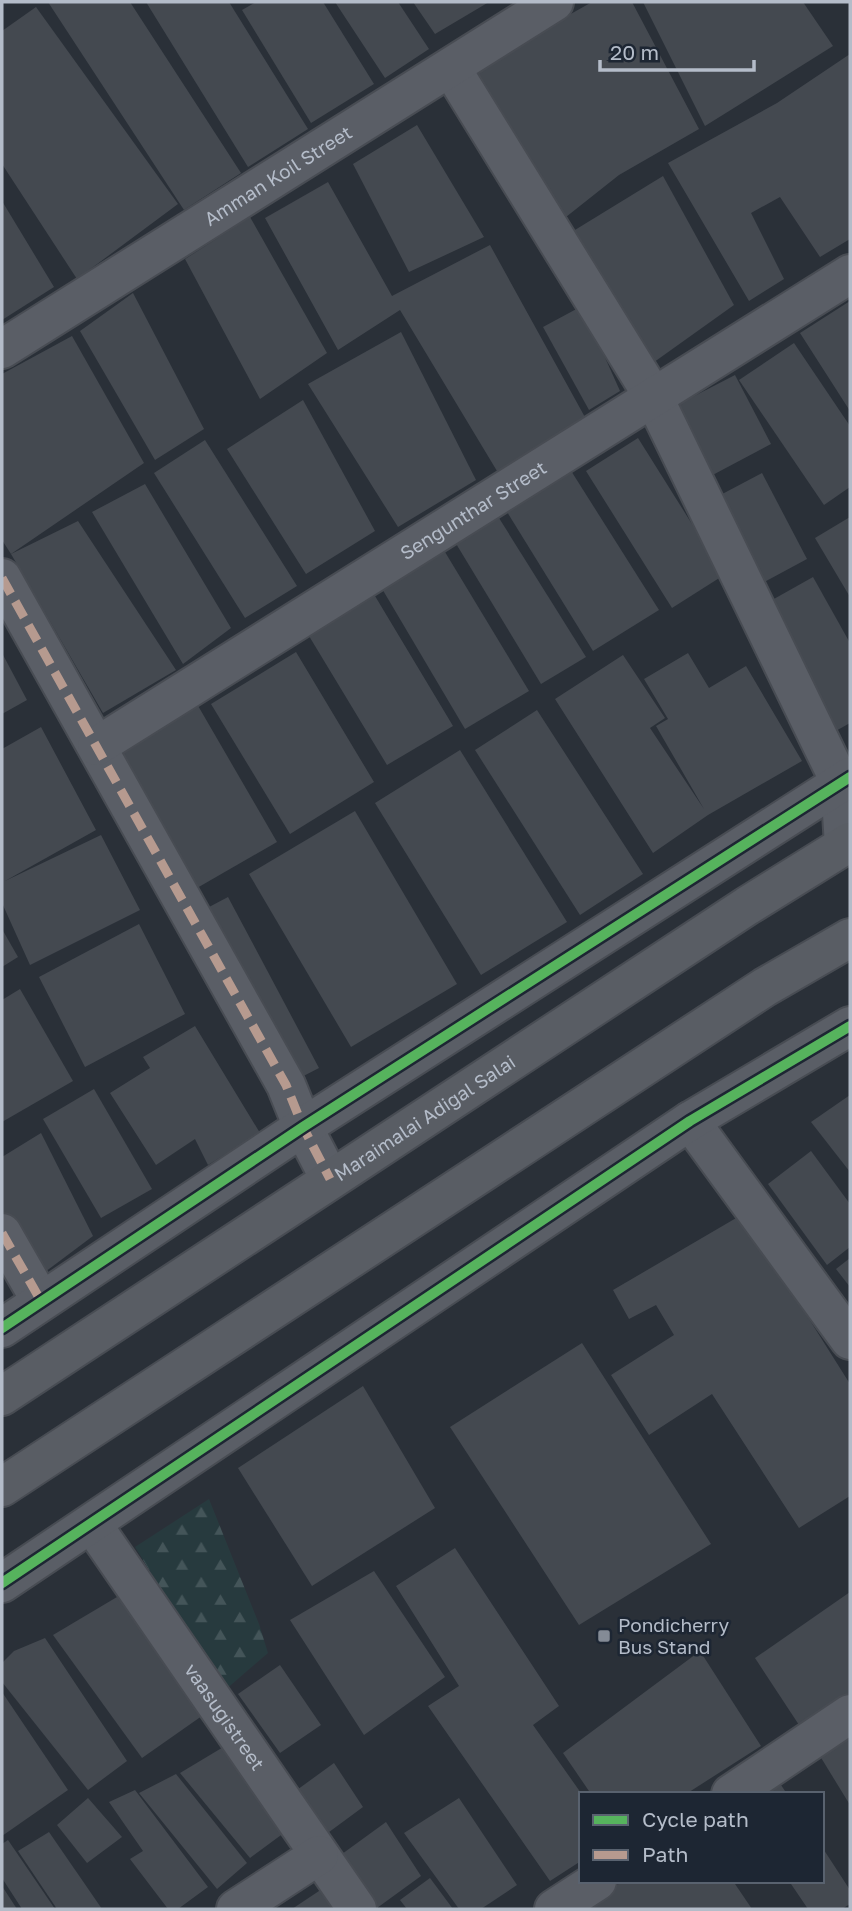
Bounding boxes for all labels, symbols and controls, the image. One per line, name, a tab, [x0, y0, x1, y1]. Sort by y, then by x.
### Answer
scale bar	[600, 28, 754, 72]
text: 20 m	[610, 39, 659, 65]
street label: Amman Koil Street	[200, 120, 356, 230]
street label: Sengunthar Street	[396, 455, 550, 564]
street label: Maraimalai Adigal Salai	[330, 1050, 519, 1185]
place label: Pondicherry Bus Stand	[618, 1613, 730, 1658]
marker: Pondicherry Bus Stand	[596, 1628, 612, 1644]
street label: vaasugistreet	[180, 1659, 270, 1774]
legend	[579, 1792, 824, 1883]
text: Cycle path	[642, 1806, 749, 1832]
text: Path	[642, 1841, 689, 1867]

